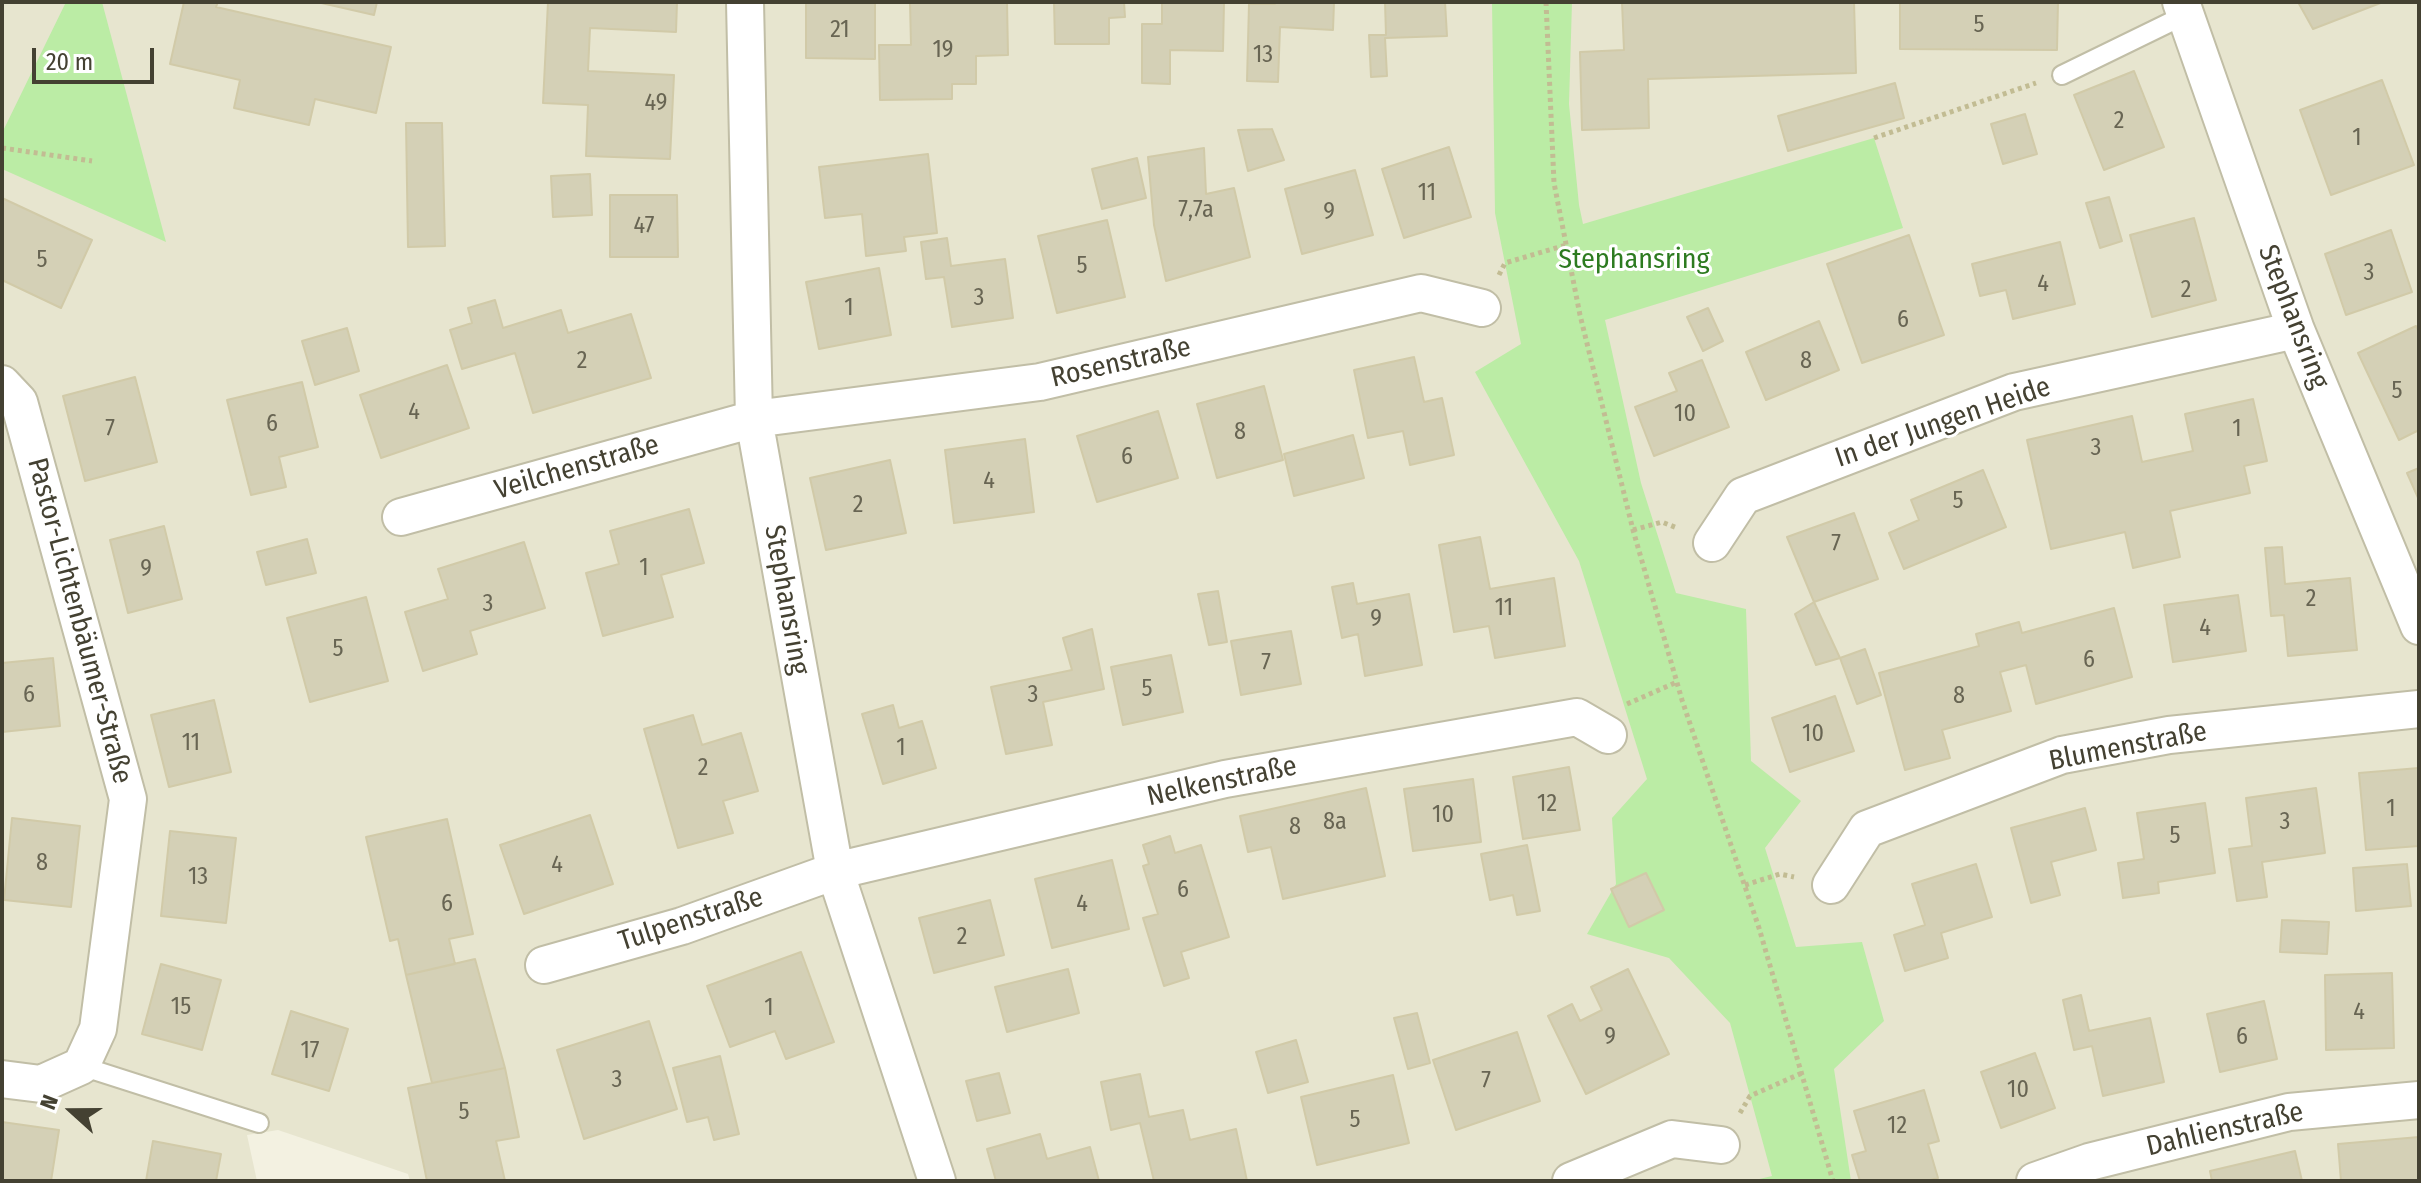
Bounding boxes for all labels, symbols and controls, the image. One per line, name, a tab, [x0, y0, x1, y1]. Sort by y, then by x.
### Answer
house number: 5	[1973, 11, 1985, 39]
house number: 21	[830, 16, 850, 44]
scale bar	[36, 32, 158, 82]
house number: 19	[932, 36, 954, 64]
house number: 13	[1253, 41, 1273, 69]
text: 20 m	[46, 48, 93, 76]
house number: 49	[645, 89, 667, 117]
house number: 2	[2114, 107, 2124, 135]
house number: 1	[2352, 124, 2362, 152]
house number: 11	[1418, 179, 1436, 207]
house number: 7,7a	[1178, 196, 1214, 224]
house number: 9	[1323, 198, 1335, 226]
house number: 47	[634, 212, 654, 240]
street label: Stephansring	[2250, 240, 2336, 394]
park label: Stephansring	[1558, 243, 1710, 277]
house number: 5	[36, 246, 48, 274]
house number: 5	[1076, 252, 1088, 280]
house number: 3	[2364, 259, 2374, 287]
house number: 4	[2037, 270, 2049, 298]
house number: 2	[2181, 276, 2191, 304]
house number: 3	[974, 284, 984, 312]
house number: 1	[844, 294, 854, 322]
house number: 6	[1897, 306, 1909, 334]
street label: Rosenstraße	[1048, 331, 1194, 395]
house number: 2	[577, 347, 587, 375]
house number: 8	[1800, 347, 1812, 375]
street label: In der Jungen Heide	[1831, 370, 2055, 476]
house number: 5	[2391, 377, 2403, 405]
house number: 4	[408, 398, 420, 426]
house number: 10	[1674, 400, 1696, 428]
house number: 6	[266, 410, 278, 438]
house number: 7	[105, 415, 115, 443]
house number: 1	[2232, 415, 2242, 443]
house number: 8	[1234, 418, 1246, 446]
street label: Veilchenstraße	[491, 428, 663, 508]
house number: 3	[2091, 434, 2101, 462]
house number: 6	[1121, 443, 1133, 471]
street label: Pastor-Lichtenbäumer-Straße	[19, 454, 139, 788]
house number: 4	[983, 467, 995, 495]
house number: 5	[1952, 487, 1964, 515]
house number: 2	[853, 491, 863, 519]
street label: Stephansring	[756, 523, 816, 677]
house number: 7	[1831, 530, 1841, 558]
house number: 1	[639, 554, 649, 582]
house number: 9	[140, 555, 152, 583]
house number: 2	[2306, 585, 2316, 613]
house number: 3	[483, 590, 493, 618]
house number: 11	[1495, 594, 1513, 622]
house number: 9	[1370, 605, 1382, 633]
house number: 4	[2199, 614, 2211, 642]
house number: 5	[332, 635, 344, 663]
house number: 6	[2083, 646, 2095, 674]
house number: 7	[1261, 649, 1271, 677]
house number: 5	[1141, 675, 1153, 703]
house number: 6	[23, 681, 35, 709]
house number: 3	[1028, 681, 1038, 709]
house number: 8	[1953, 682, 1965, 710]
street label: Blumenstraße	[2046, 715, 2210, 779]
house number: 10	[1802, 720, 1824, 748]
house number: 11	[182, 729, 200, 757]
house number: 1	[896, 734, 906, 762]
street label: Nelkenstraße	[1144, 750, 1300, 814]
house number: 2	[698, 754, 708, 782]
house number: 12	[1537, 790, 1557, 818]
house number: 1	[2386, 795, 2396, 823]
house number: 10	[1432, 801, 1454, 829]
house number: 8a	[1323, 808, 1347, 836]
house number: 3	[2280, 808, 2290, 836]
house number: 8	[1289, 813, 1301, 841]
house number: 5	[2169, 822, 2181, 850]
house number: 8	[36, 849, 48, 877]
house number: 4	[551, 851, 563, 879]
house number: 13	[188, 863, 208, 891]
house number: 6	[1177, 876, 1189, 904]
street label: Tulpenstraße	[615, 881, 767, 959]
house number: 6	[441, 890, 453, 918]
house number: 4	[1076, 890, 1088, 918]
house number: 2	[957, 923, 967, 951]
house number: 15	[171, 993, 191, 1021]
house number: 1	[764, 994, 774, 1022]
house number: 4	[2353, 998, 2365, 1026]
house number: 9	[1604, 1023, 1616, 1051]
house number: 6	[2236, 1023, 2248, 1051]
house number: 17	[300, 1037, 320, 1065]
house number: 3	[612, 1066, 622, 1094]
house number: 7	[1481, 1067, 1491, 1095]
north arrow	[32, 1071, 112, 1151]
house number: 10	[2007, 1076, 2029, 1104]
text: N	[34, 1091, 64, 1113]
street label: Dahlienstraße	[2143, 1096, 2307, 1164]
house number: 5	[458, 1098, 470, 1126]
house number: 5	[1349, 1106, 1361, 1134]
house number: 12	[1887, 1112, 1907, 1140]

